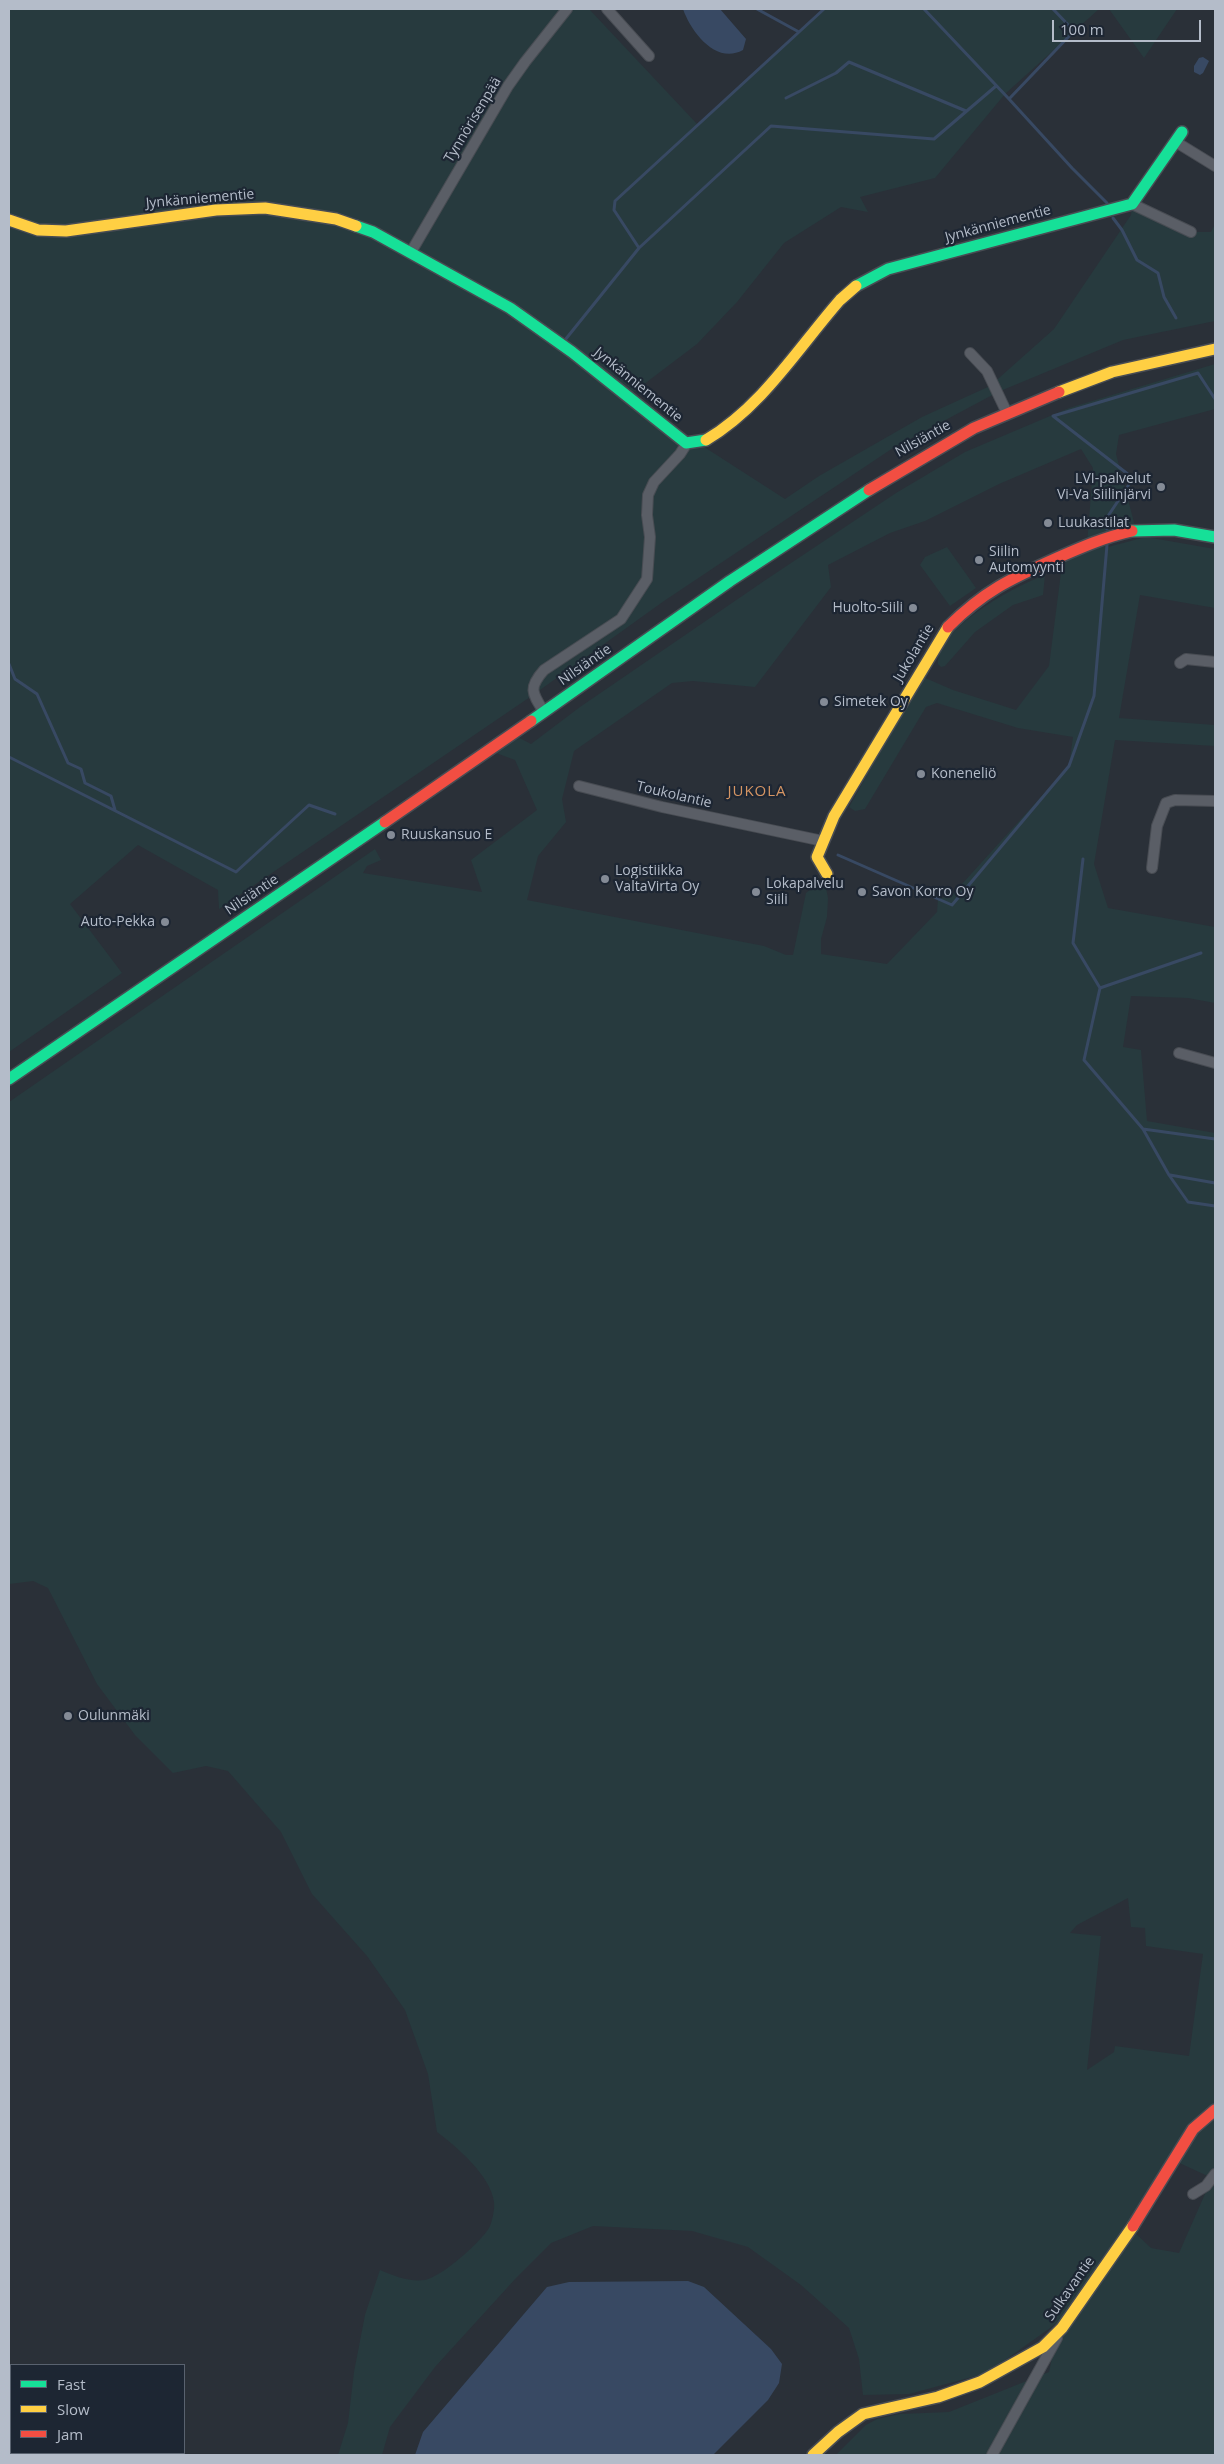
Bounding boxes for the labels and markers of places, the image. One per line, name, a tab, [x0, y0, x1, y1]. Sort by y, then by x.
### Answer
place label: LVI-palvelut Vi-Va Siilinjärvi	[1057, 471, 1151, 504]
marker: LVI-palvelut Vi-Va Siilinjärvi	[1155, 481, 1167, 493]
place label: Luukastilat	[1058, 515, 1129, 531]
marker: Luukastilat	[1042, 517, 1054, 529]
place label: Siilin Automyynti	[989, 544, 1064, 576]
marker: Siilin Automyynti	[973, 554, 985, 566]
place label: Huolto-Siili	[832, 600, 903, 616]
marker: Huolto-Siili	[907, 602, 919, 614]
place label: Simetek Oy	[834, 694, 908, 710]
marker: Simetek Oy	[818, 696, 830, 708]
place label: Koneneliö	[931, 766, 996, 782]
marker: Koneneliö	[915, 768, 927, 780]
place label: Ruuskansuo E	[401, 827, 492, 843]
marker: Ruuskansuo E	[385, 829, 397, 841]
place label: Logistiikka ValtaVirta Oy	[615, 863, 699, 896]
marker: Logistiikka ValtaVirta Oy	[599, 873, 611, 885]
place label: Lokapalvelu Siili	[766, 876, 844, 909]
place label: Savon Korro Oy	[872, 884, 973, 900]
marker: Lokapalvelu Siili	[750, 886, 762, 898]
marker: Savon Korro Oy	[856, 886, 868, 898]
place label: Auto-Pekka	[81, 914, 155, 930]
marker: Auto-Pekka	[159, 916, 171, 928]
place label: Oulunmäki	[78, 1708, 150, 1724]
marker: Oulunmäki	[62, 1710, 74, 1722]

